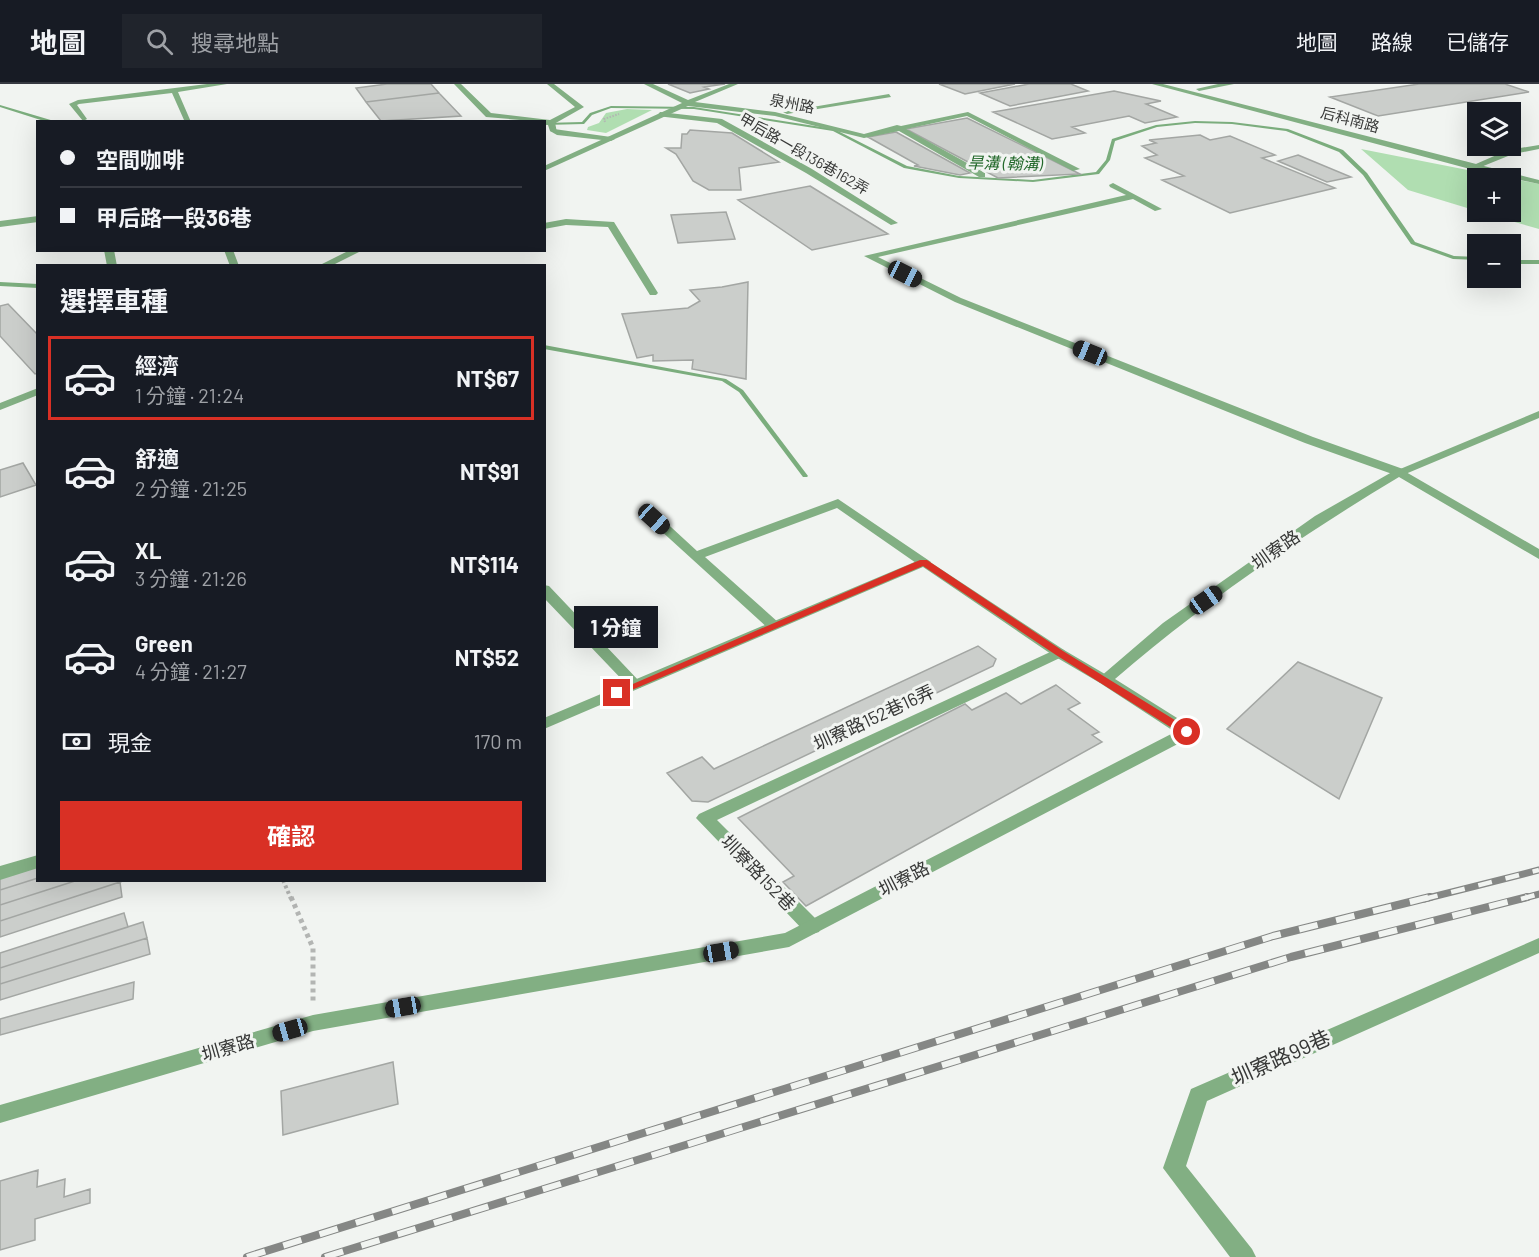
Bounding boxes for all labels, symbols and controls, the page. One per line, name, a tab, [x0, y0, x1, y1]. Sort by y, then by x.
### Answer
search box	[122, 14, 542, 68]
text: 地圖	[30, 25, 86, 59]
icon: search	[143, 25, 176, 58]
text: 搜尋地點	[191, 29, 279, 55]
text: 地圖	[1296, 29, 1338, 54]
text: 路線	[1371, 29, 1413, 54]
text: 已儲存	[1446, 29, 1509, 54]
street label: 泉州路	[768, 90, 816, 116]
map controls	[1467, 102, 1521, 288]
button: layers	[1467, 102, 1521, 156]
street label: 后科南路	[1319, 103, 1382, 135]
street label: 甲后路一段136巷162弄	[736, 109, 873, 198]
text: 空間咖啡	[96, 146, 184, 172]
water label: 旱溝 (翰溝)	[967, 152, 1044, 173]
button: +	[1467, 168, 1521, 222]
text: 甲后路一段36巷	[96, 204, 252, 230]
button: −	[1467, 234, 1521, 288]
car	[885, 258, 925, 290]
text: 選擇車種	[60, 284, 168, 316]
car	[1070, 338, 1110, 368]
icon: car	[63, 351, 117, 405]
text: 經濟	[135, 352, 179, 378]
text: NT$67	[456, 365, 519, 391]
text: 1 分鐘 · 21:24	[135, 383, 244, 407]
icon: car	[63, 444, 117, 498]
text: 舒適	[135, 445, 179, 471]
text: NT$91	[460, 458, 519, 484]
text: 2 分鐘 · 21:25	[135, 476, 247, 500]
car	[635, 500, 673, 538]
street label: 圳寮路	[1247, 525, 1304, 574]
icon: car	[63, 537, 117, 591]
text: XL	[135, 537, 161, 563]
text: NT$114	[450, 551, 519, 577]
text: 3 分鐘 · 21:26	[135, 566, 247, 590]
car	[1186, 582, 1226, 618]
callout: 1 分鐘	[575, 606, 659, 648]
text: 1 分鐘	[590, 615, 642, 639]
icon: car	[63, 630, 117, 684]
text: Green	[135, 630, 193, 656]
text: NT$52	[455, 644, 519, 670]
text: 4 分鐘 · 21:27	[135, 659, 247, 683]
route end	[603, 679, 630, 706]
street label: 圳寮路152巷16弄	[810, 679, 937, 755]
route start	[1173, 718, 1200, 745]
icon: cash	[60, 725, 93, 758]
text: 現金	[108, 729, 152, 755]
text: 170 m	[474, 729, 522, 753]
button: 確認	[60, 801, 522, 870]
street label: 圳寮路152巷	[717, 830, 800, 915]
street label: 圳寮路	[874, 856, 933, 900]
car	[702, 940, 740, 964]
car	[384, 995, 422, 1019]
car	[270, 1016, 310, 1044]
street label: 圳寮路99巷	[1227, 1024, 1334, 1090]
street label: 圳寮路	[199, 1029, 257, 1065]

